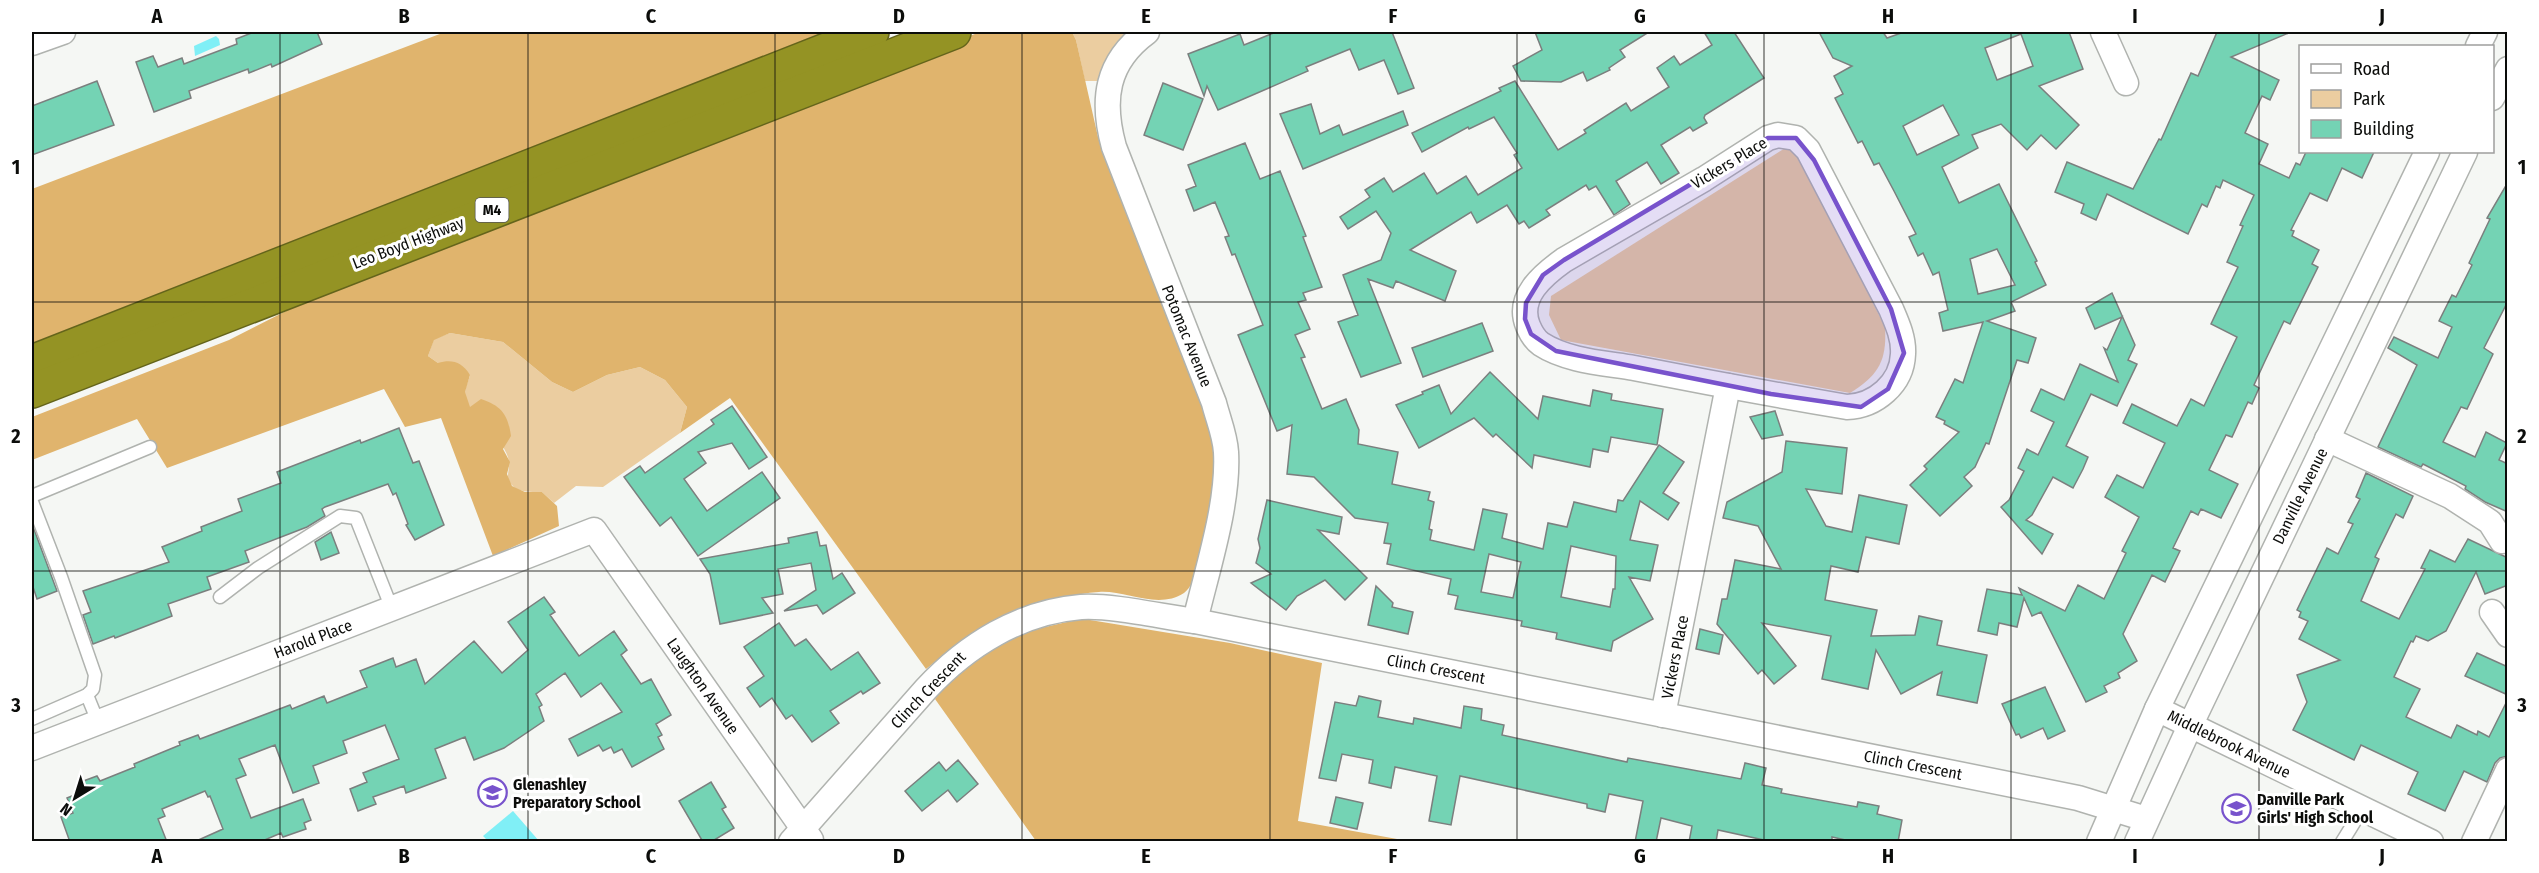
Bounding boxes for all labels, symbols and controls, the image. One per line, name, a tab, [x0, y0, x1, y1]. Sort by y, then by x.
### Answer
text: A	[151, 4, 164, 28]
text: B	[398, 4, 410, 28]
text: C	[646, 4, 657, 28]
text: D	[893, 4, 905, 28]
text: E	[1141, 4, 1151, 28]
text: F	[1389, 4, 1398, 28]
text: G	[1634, 4, 1646, 28]
text: H	[1882, 4, 1894, 28]
text: I	[2132, 4, 2138, 28]
text: J	[2378, 4, 2385, 28]
legend	[2299, 45, 2494, 153]
text: Road	[2353, 58, 2390, 80]
text: Park	[2353, 88, 2386, 110]
text: Building	[2353, 118, 2414, 140]
street label: Vickers Place	[1688, 133, 1770, 193]
text: 1	[12, 155, 20, 179]
text: 1	[2518, 155, 2526, 179]
road number: M4	[476, 198, 508, 222]
street label: Leo Boyd Highway	[349, 213, 467, 273]
street label: Potomac Avenue	[1158, 282, 1216, 390]
text: 2	[10, 424, 21, 448]
text: 2	[2516, 424, 2527, 448]
street label: Danville Avenue	[2269, 445, 2331, 547]
street label: Vickers Place	[1658, 613, 1692, 700]
street label: Harold Place	[271, 615, 355, 663]
street label: Laughton Avenue	[663, 634, 743, 738]
street label: Clinch Crescent	[887, 647, 970, 732]
street label: Clinch Crescent	[1385, 650, 1487, 688]
text: 3	[10, 693, 21, 717]
text: 3	[2516, 693, 2527, 717]
street label: Middlebrook Avenue	[2164, 706, 2294, 782]
street label: Clinch Crescent	[1862, 746, 1964, 784]
north arrow	[45, 768, 105, 828]
place label: Glenashley Preparatory School	[513, 775, 641, 812]
school or university icon: Glenashley Preparatory School	[476, 777, 508, 809]
place label: Danville Park Girls' High School	[2257, 790, 2374, 827]
school or university icon: Danville Park Girls' High School	[2220, 792, 2252, 824]
text: N	[56, 799, 76, 820]
text: A	[151, 844, 164, 868]
text: B	[398, 844, 410, 868]
text: C	[646, 844, 657, 868]
text: D	[893, 844, 905, 868]
text: E	[1141, 844, 1151, 868]
text: F	[1389, 844, 1398, 868]
text: G	[1634, 844, 1646, 868]
text: H	[1882, 844, 1894, 868]
text: I	[2132, 844, 2138, 868]
text: J	[2378, 844, 2385, 868]

